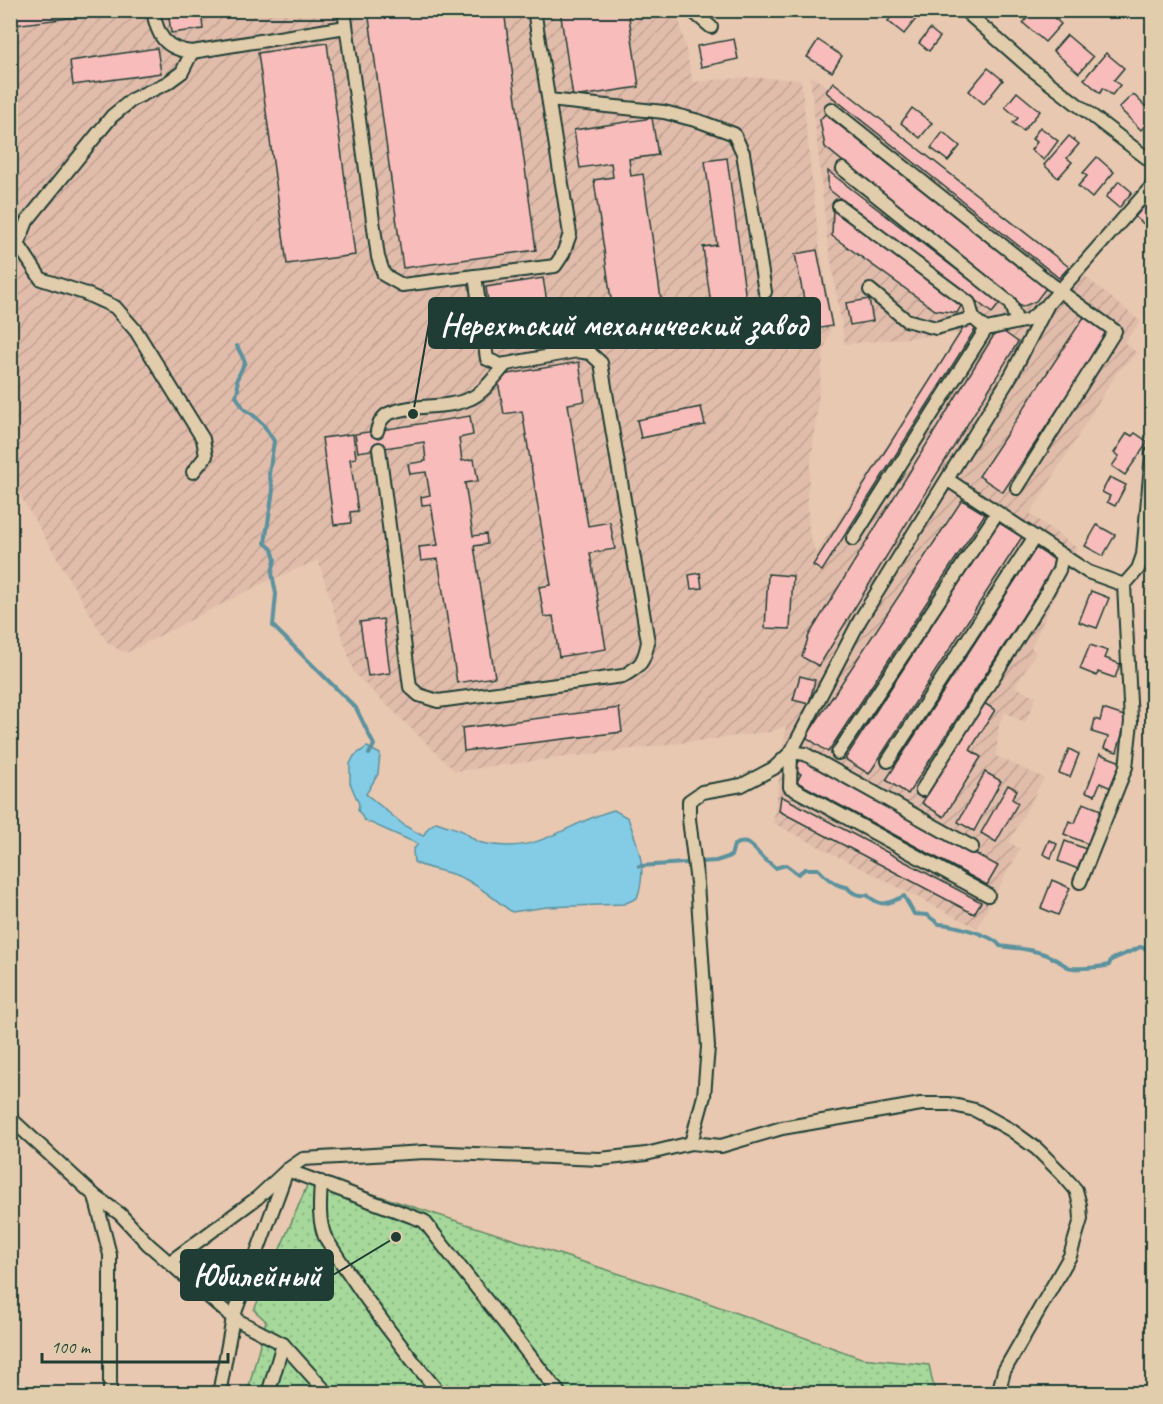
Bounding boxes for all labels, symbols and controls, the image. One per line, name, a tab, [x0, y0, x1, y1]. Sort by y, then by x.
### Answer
callout: Нерехтский механический завод	[429, 298, 820, 348]
text: Нерехтский механический завод	[440, 304, 811, 346]
callout: Юбилейный	[181, 1250, 333, 1300]
text: Юбилейный	[193, 1255, 323, 1296]
scale bar	[42, 1326, 228, 1364]
text: 100 m	[51, 1336, 92, 1358]

